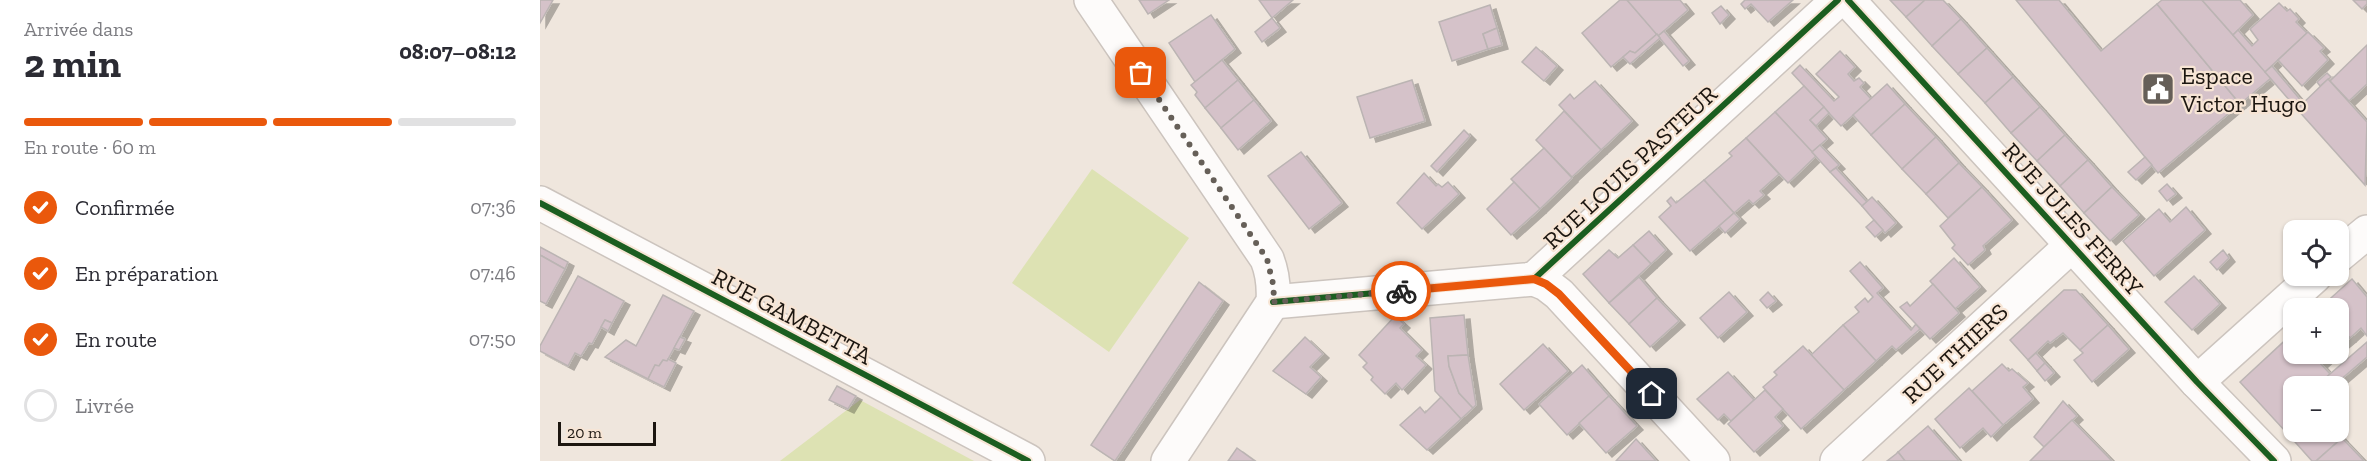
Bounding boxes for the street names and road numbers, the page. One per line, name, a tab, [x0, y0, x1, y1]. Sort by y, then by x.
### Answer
street label: RUE LOUIS PASTEUR	[1537, 79, 1723, 255]
street label: RUE JULES FERRY	[1997, 137, 2149, 302]
street label: RUE GAMBETTA	[707, 262, 877, 371]
street label: RUE THIERS	[1896, 297, 2014, 409]

